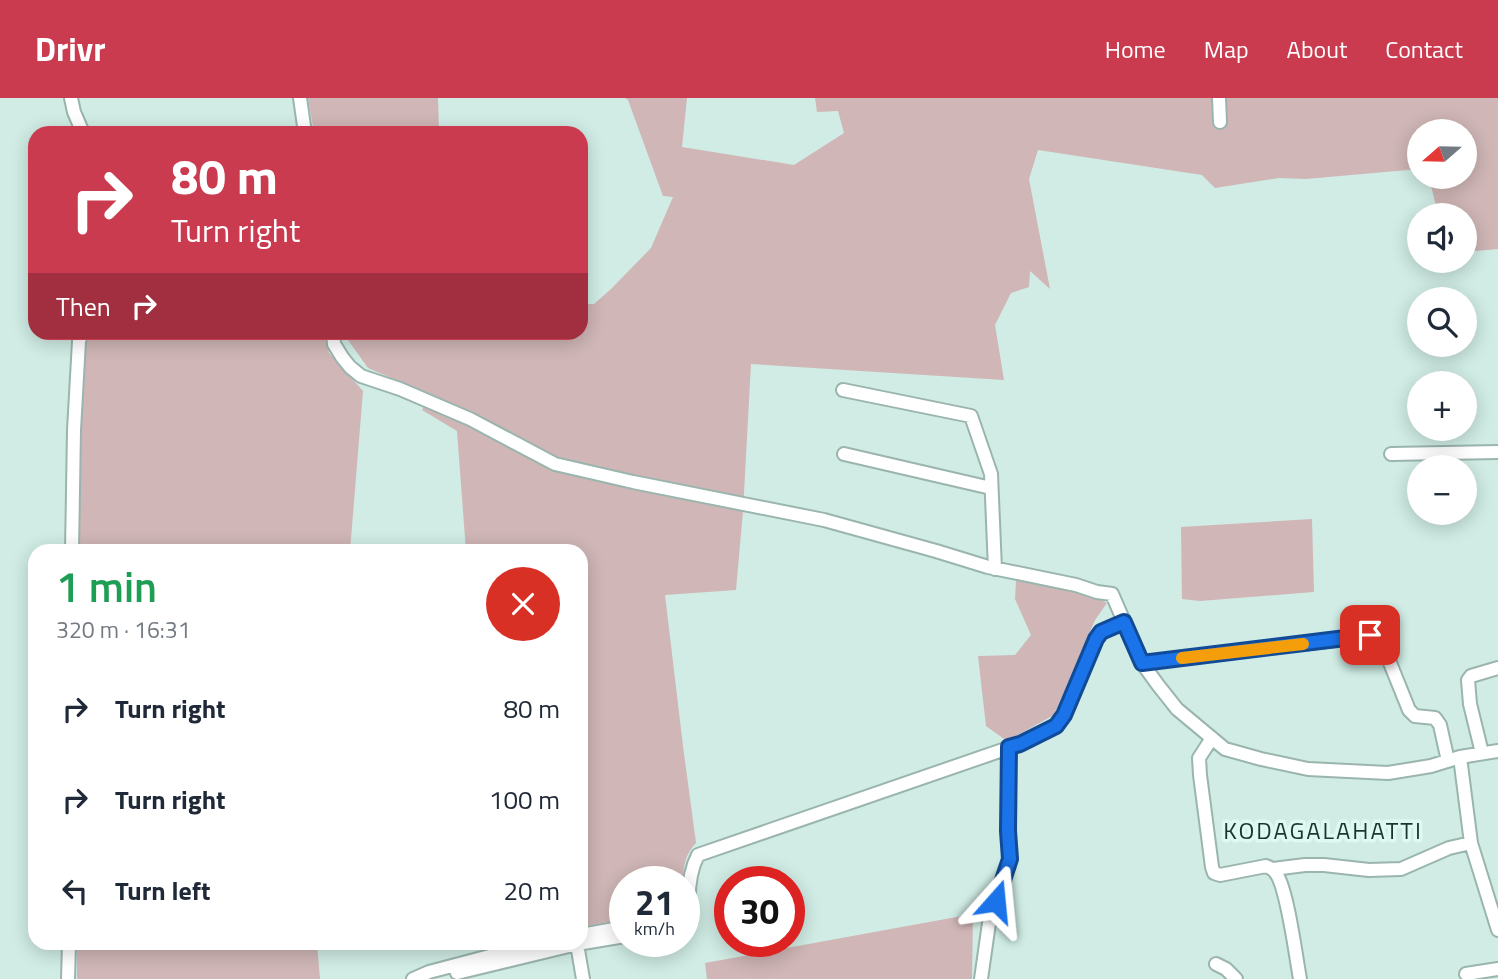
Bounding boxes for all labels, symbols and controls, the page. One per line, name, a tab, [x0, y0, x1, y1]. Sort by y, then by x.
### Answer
text: Drivr	[35, 24, 106, 74]
text: Home	[1105, 31, 1166, 67]
text: Map	[1204, 31, 1249, 67]
text: About	[1287, 31, 1347, 67]
text: Contact	[1385, 31, 1463, 67]
north arrow	[1407, 119, 1477, 189]
map controls	[1407, 119, 1477, 525]
text: 80 m	[171, 138, 278, 213]
icon: right	[56, 154, 147, 245]
button: sound	[1407, 203, 1477, 273]
text: Turn right	[171, 206, 300, 254]
text: Then	[56, 287, 111, 326]
icon: right	[125, 287, 163, 325]
button: search	[1407, 287, 1477, 357]
button: +	[1407, 371, 1477, 441]
button: −	[1407, 455, 1477, 525]
text: 1 min	[56, 554, 157, 618]
button: close	[486, 567, 560, 641]
pin	[1340, 605, 1400, 665]
text: 320 m · 16:31	[56, 612, 191, 647]
icon: arrive	[1351, 616, 1389, 654]
text: Turn right	[115, 689, 226, 728]
text: 80 m	[503, 689, 560, 728]
icon: right	[56, 690, 94, 728]
text: Turn right	[115, 780, 226, 819]
text: 100 m	[489, 780, 560, 819]
icon: right	[56, 781, 94, 819]
district label: KODAGALAHATTI	[1223, 812, 1423, 848]
position arrow	[959, 864, 1033, 938]
speed limit sign: 30	[714, 866, 805, 957]
text: Turn left	[115, 871, 210, 910]
text: 20 m	[503, 871, 560, 910]
icon: left	[56, 872, 94, 910]
text: 21	[635, 875, 674, 929]
text: km/h	[634, 915, 675, 942]

